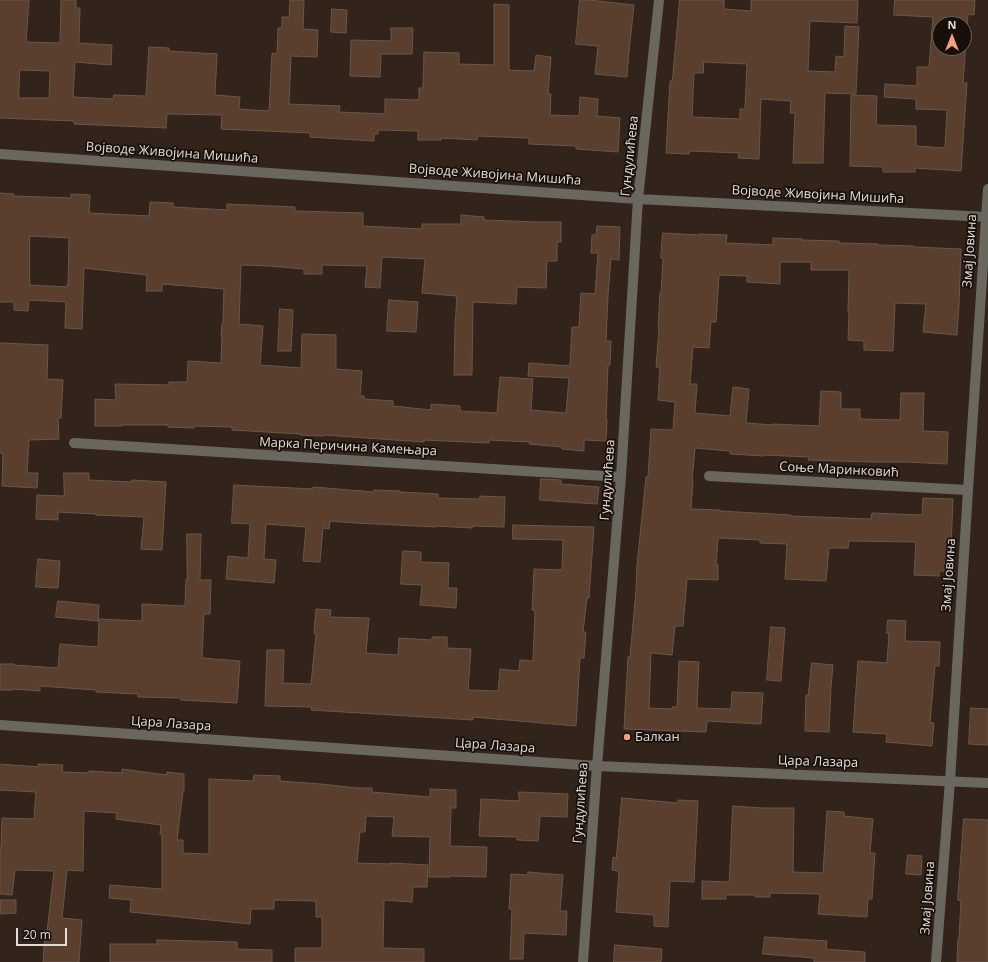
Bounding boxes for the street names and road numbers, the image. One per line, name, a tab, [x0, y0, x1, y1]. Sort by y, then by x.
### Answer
street label: Гундулићева	[618, 115, 642, 197]
street label: Војводе Живојина Мишића	[85, 139, 259, 167]
street label: Војводе Живојина Мишића	[408, 161, 582, 189]
street label: Војводе Живојина Мишића	[731, 183, 905, 207]
street label: Змај Јовина	[960, 214, 980, 288]
street label: Марка Перичина Камењара	[259, 435, 437, 459]
street label: Гундулићева	[597, 439, 619, 521]
street label: Соње Маринковић	[779, 459, 899, 481]
street label: Змај Јовина	[939, 538, 959, 612]
street label: Цара Лазара	[130, 713, 212, 735]
street label: Цара Лазара	[454, 735, 536, 757]
street label: Цара Лазара	[778, 753, 858, 771]
street label: Гундулићева	[570, 762, 592, 844]
street label: Змај Јовина	[918, 861, 938, 935]

